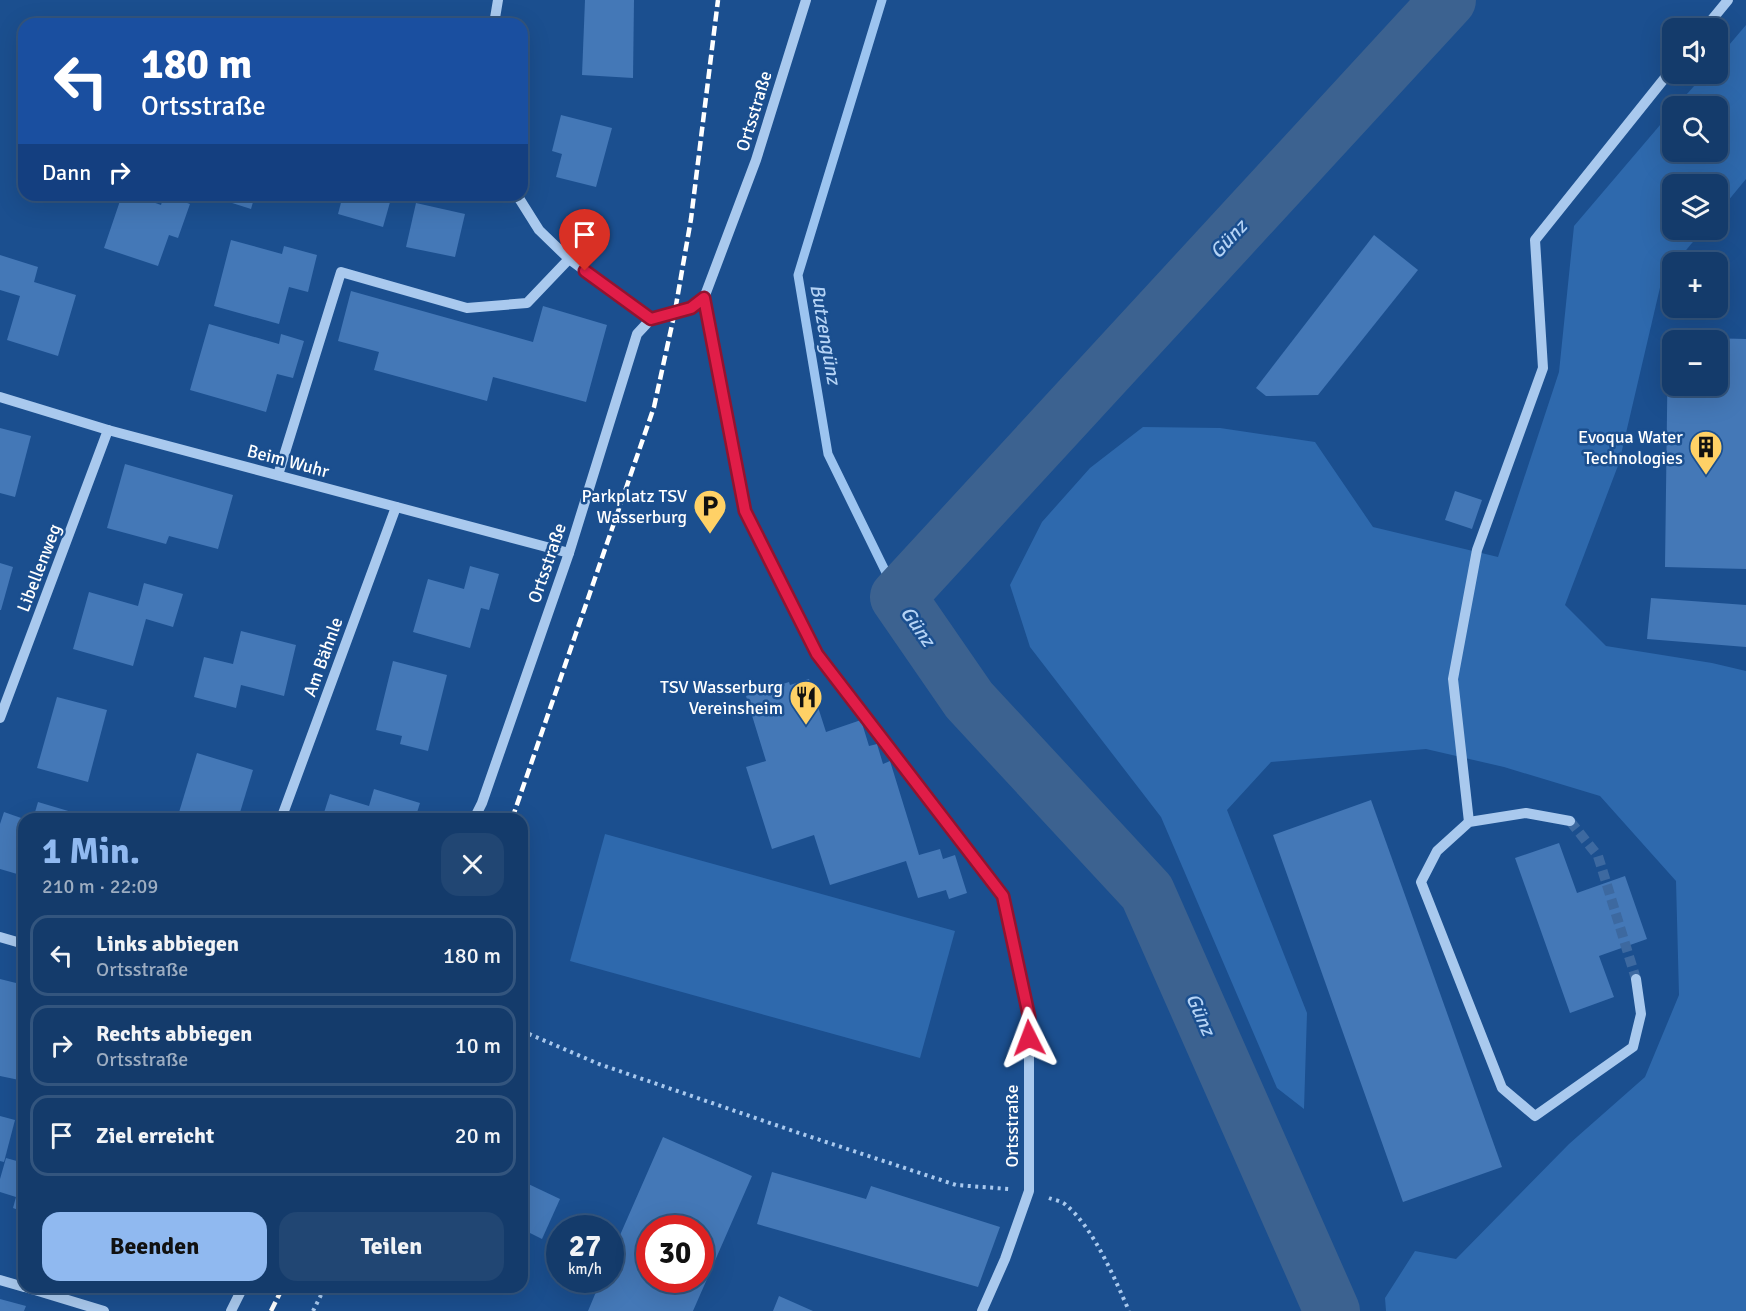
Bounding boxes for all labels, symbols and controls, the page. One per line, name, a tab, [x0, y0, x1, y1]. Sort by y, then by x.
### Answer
map controls	[1662, 18, 1728, 396]
button: sound	[1662, 18, 1728, 84]
text: 180 m	[141, 39, 252, 90]
icon: left	[42, 42, 120, 120]
street label: Ortsstraße	[731, 68, 777, 154]
text: Ortsstraße	[141, 90, 266, 123]
button: search	[1662, 96, 1728, 162]
icon: right	[103, 156, 136, 189]
text: Dann	[42, 159, 91, 186]
button: layers	[1662, 174, 1728, 240]
pin	[559, 209, 610, 271]
water label: Günz	[1204, 213, 1254, 264]
icon: arrive	[568, 218, 601, 251]
button: +	[1662, 252, 1728, 318]
water label: Butzengünz	[804, 282, 847, 388]
button: −	[1662, 330, 1728, 396]
place label: Evoqua Water Technologies	[1578, 426, 1683, 469]
building icon: Evoqua Water Technologies	[1688, 429, 1724, 476]
street label: Beim Wuhr	[245, 440, 332, 483]
place label: Parkplatz TSV Wasserburg	[581, 485, 688, 528]
parking icon: Parkplatz TSV Wasserburg	[692, 488, 728, 535]
street label: Ortsstraße	[523, 520, 571, 606]
street label: Libellenweg	[12, 521, 66, 615]
water label: Günz	[895, 601, 942, 653]
street label: Am Bähnle	[298, 614, 348, 700]
place label: TSV Wasserburg Vereinsheim	[660, 676, 783, 719]
restaurant icon: TSV Wasserburg Vereinsheim	[788, 679, 824, 726]
text: 1 Min.	[42, 829, 140, 874]
button: close	[441, 833, 504, 896]
text: 210 m · 22:09	[42, 874, 158, 899]
text: Links abbiegen	[96, 930, 239, 957]
icon: left	[45, 939, 78, 972]
text: 180 m	[443, 942, 501, 969]
text: Ortsstraße	[96, 957, 188, 982]
water label: Günz	[1180, 989, 1222, 1041]
position arrow	[997, 1006, 1061, 1070]
text: Rechts abbiegen	[96, 1020, 252, 1047]
icon: right	[45, 1029, 78, 1062]
text: 10 m	[455, 1032, 501, 1059]
text: Ortsstraße	[96, 1047, 188, 1072]
street label: Ortsstraße	[1001, 1084, 1023, 1168]
icon: arrive	[45, 1119, 78, 1152]
text: Ziel erreicht	[96, 1122, 214, 1149]
text: 20 m	[455, 1122, 501, 1149]
button: Beenden	[42, 1212, 267, 1281]
button: Teilen	[279, 1212, 504, 1281]
speed limit sign: 30	[636, 1215, 714, 1293]
text: 27	[569, 1228, 601, 1265]
text: km/h	[568, 1260, 602, 1278]

